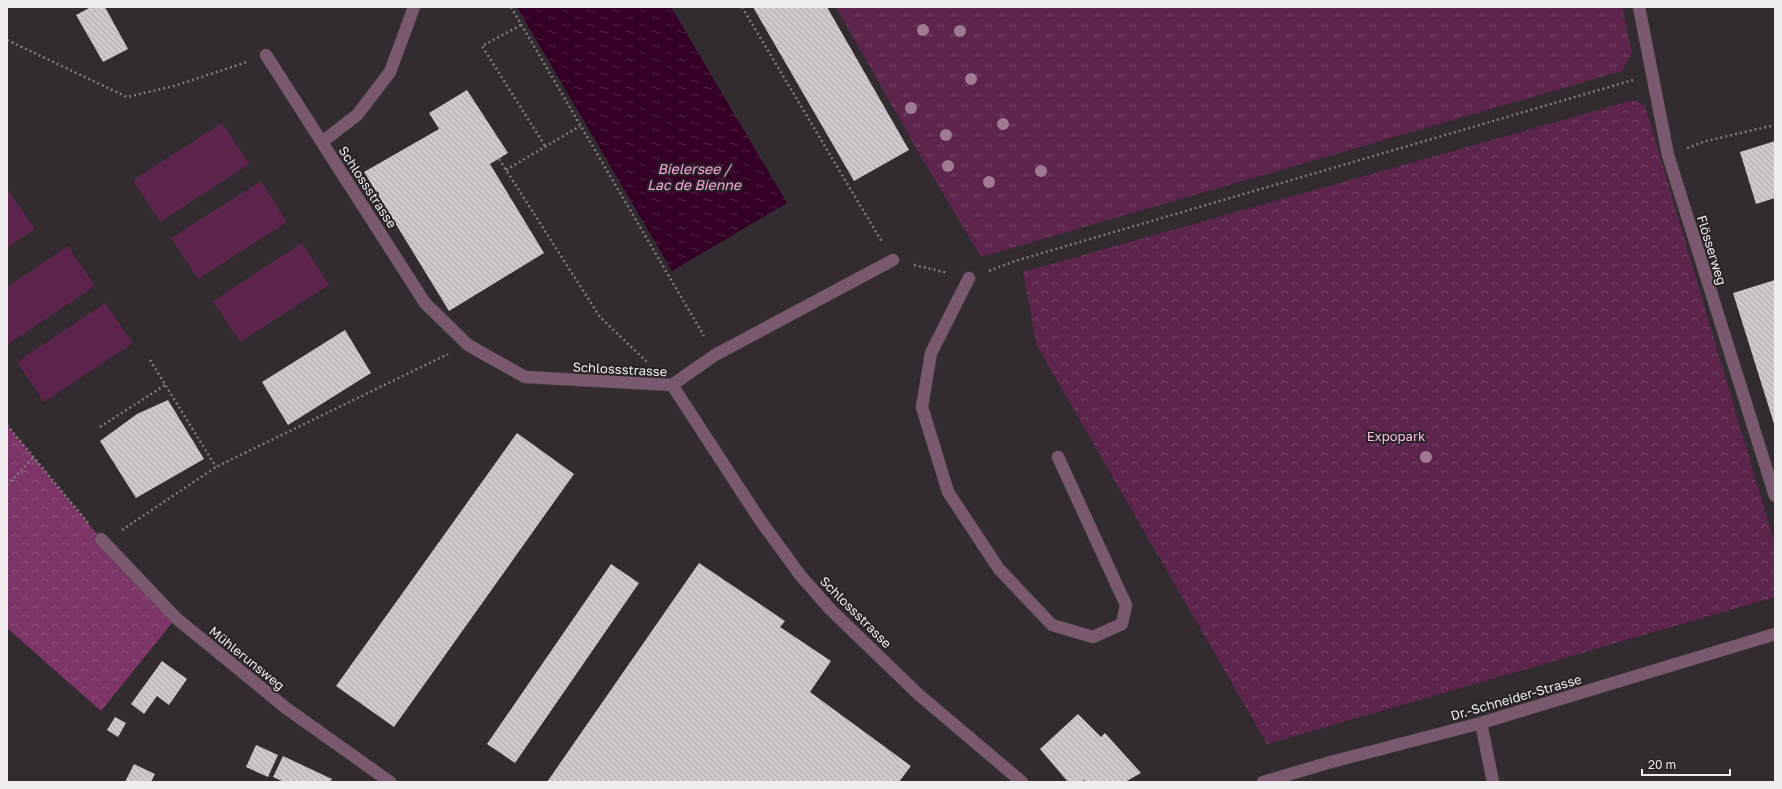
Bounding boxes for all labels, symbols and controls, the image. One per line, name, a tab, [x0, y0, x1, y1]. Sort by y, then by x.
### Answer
street label: Schlossstrasse	[335, 143, 401, 231]
water label: Bielersee / Lac de Bienne	[647, 160, 742, 193]
street label: Flösserweg	[1694, 213, 1730, 287]
street label: Schlossstrasse	[572, 359, 668, 379]
park label: Expopark	[1367, 428, 1426, 444]
street label: Schlossstrasse	[817, 573, 895, 651]
street label: Mühlerunsweg	[206, 623, 288, 693]
street label: Dr.-Schneider-Strasse	[1449, 671, 1583, 723]
scale bar	[1642, 751, 1730, 777]
text: 20 m	[1648, 757, 1676, 772]

